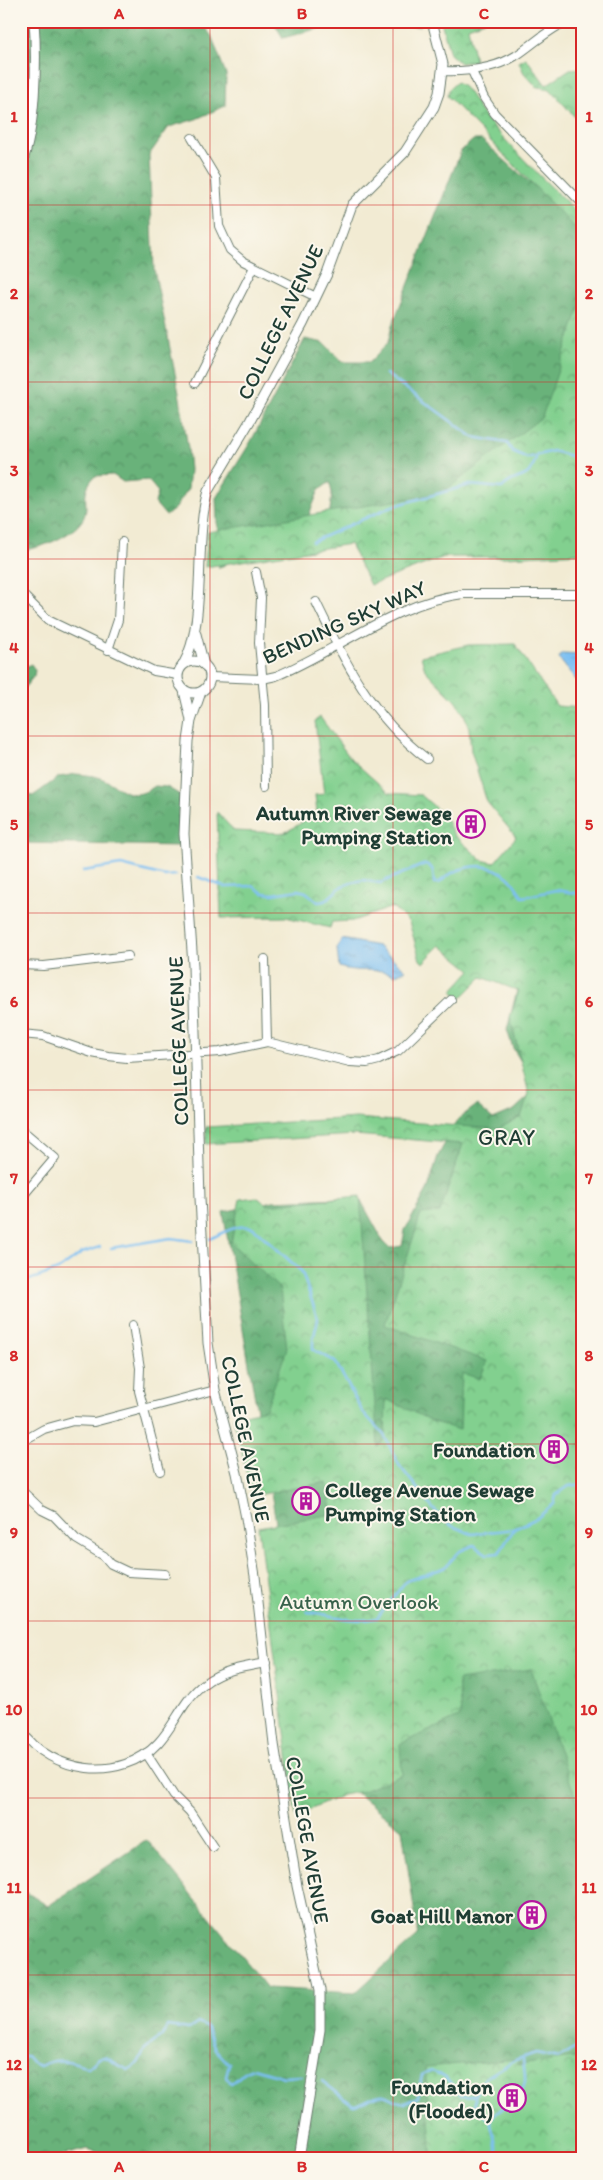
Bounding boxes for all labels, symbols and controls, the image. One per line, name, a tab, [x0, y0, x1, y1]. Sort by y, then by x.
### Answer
text: A	[113, 4, 125, 23]
text: B	[297, 4, 308, 23]
text: C	[479, 4, 490, 23]
text: 1	[10, 107, 18, 126]
text: 1	[585, 107, 593, 126]
street label: COLLEGE AVENUE	[232, 240, 328, 404]
text: 2	[10, 284, 19, 303]
text: 2	[585, 284, 594, 303]
text: 3	[10, 461, 19, 480]
text: 3	[585, 461, 594, 480]
street label: BENDING SKY WAY	[258, 575, 430, 669]
text: 4	[9, 638, 19, 657]
text: 4	[584, 638, 594, 657]
place label: Autumn River Sewage Pumping Station	[255, 800, 452, 850]
building icon: Autumn River Sewage Pumping Station	[456, 809, 486, 839]
text: 5	[10, 815, 19, 834]
text: 5	[585, 815, 594, 834]
street label: COLLEGE AVENUE	[163, 956, 193, 1126]
text: 6	[10, 992, 19, 1011]
text: 6	[585, 992, 594, 1011]
district label: GRAY	[478, 1124, 536, 1151]
text: 7	[9, 1169, 18, 1188]
text: 7	[584, 1169, 593, 1188]
text: 8	[10, 1346, 19, 1365]
text: 8	[585, 1346, 594, 1365]
street label: COLLEGE AVENUE	[216, 1353, 276, 1525]
building icon: Foundation	[539, 1434, 569, 1464]
place label: Foundation	[433, 1437, 535, 1462]
place label: College Avenue Sewage Pumping Station	[325, 1477, 534, 1527]
building icon: College Avenue Sewage Pumping Station	[291, 1486, 321, 1516]
text: 9	[10, 1523, 18, 1542]
text: 9	[585, 1523, 593, 1542]
park label: Autumn Overlook	[280, 1589, 439, 1614]
text: 10	[5, 1700, 23, 1719]
text: 10	[580, 1700, 598, 1719]
street label: COLLEGE AVENUE	[281, 1754, 335, 1926]
text: 11	[7, 1878, 22, 1897]
text: 11	[582, 1878, 597, 1897]
building icon: Goat Hill Manor	[517, 1900, 547, 1930]
place label: Goat Hill Manor	[371, 1903, 514, 1928]
text: 12	[6, 2055, 23, 2074]
text: 12	[581, 2055, 598, 2074]
place label: Foundation (Flooded)	[391, 2074, 493, 2124]
building icon: Foundation (Flooded)	[497, 2083, 527, 2113]
text: A	[113, 2157, 125, 2176]
text: B	[297, 2157, 308, 2176]
text: C	[479, 2157, 490, 2176]

